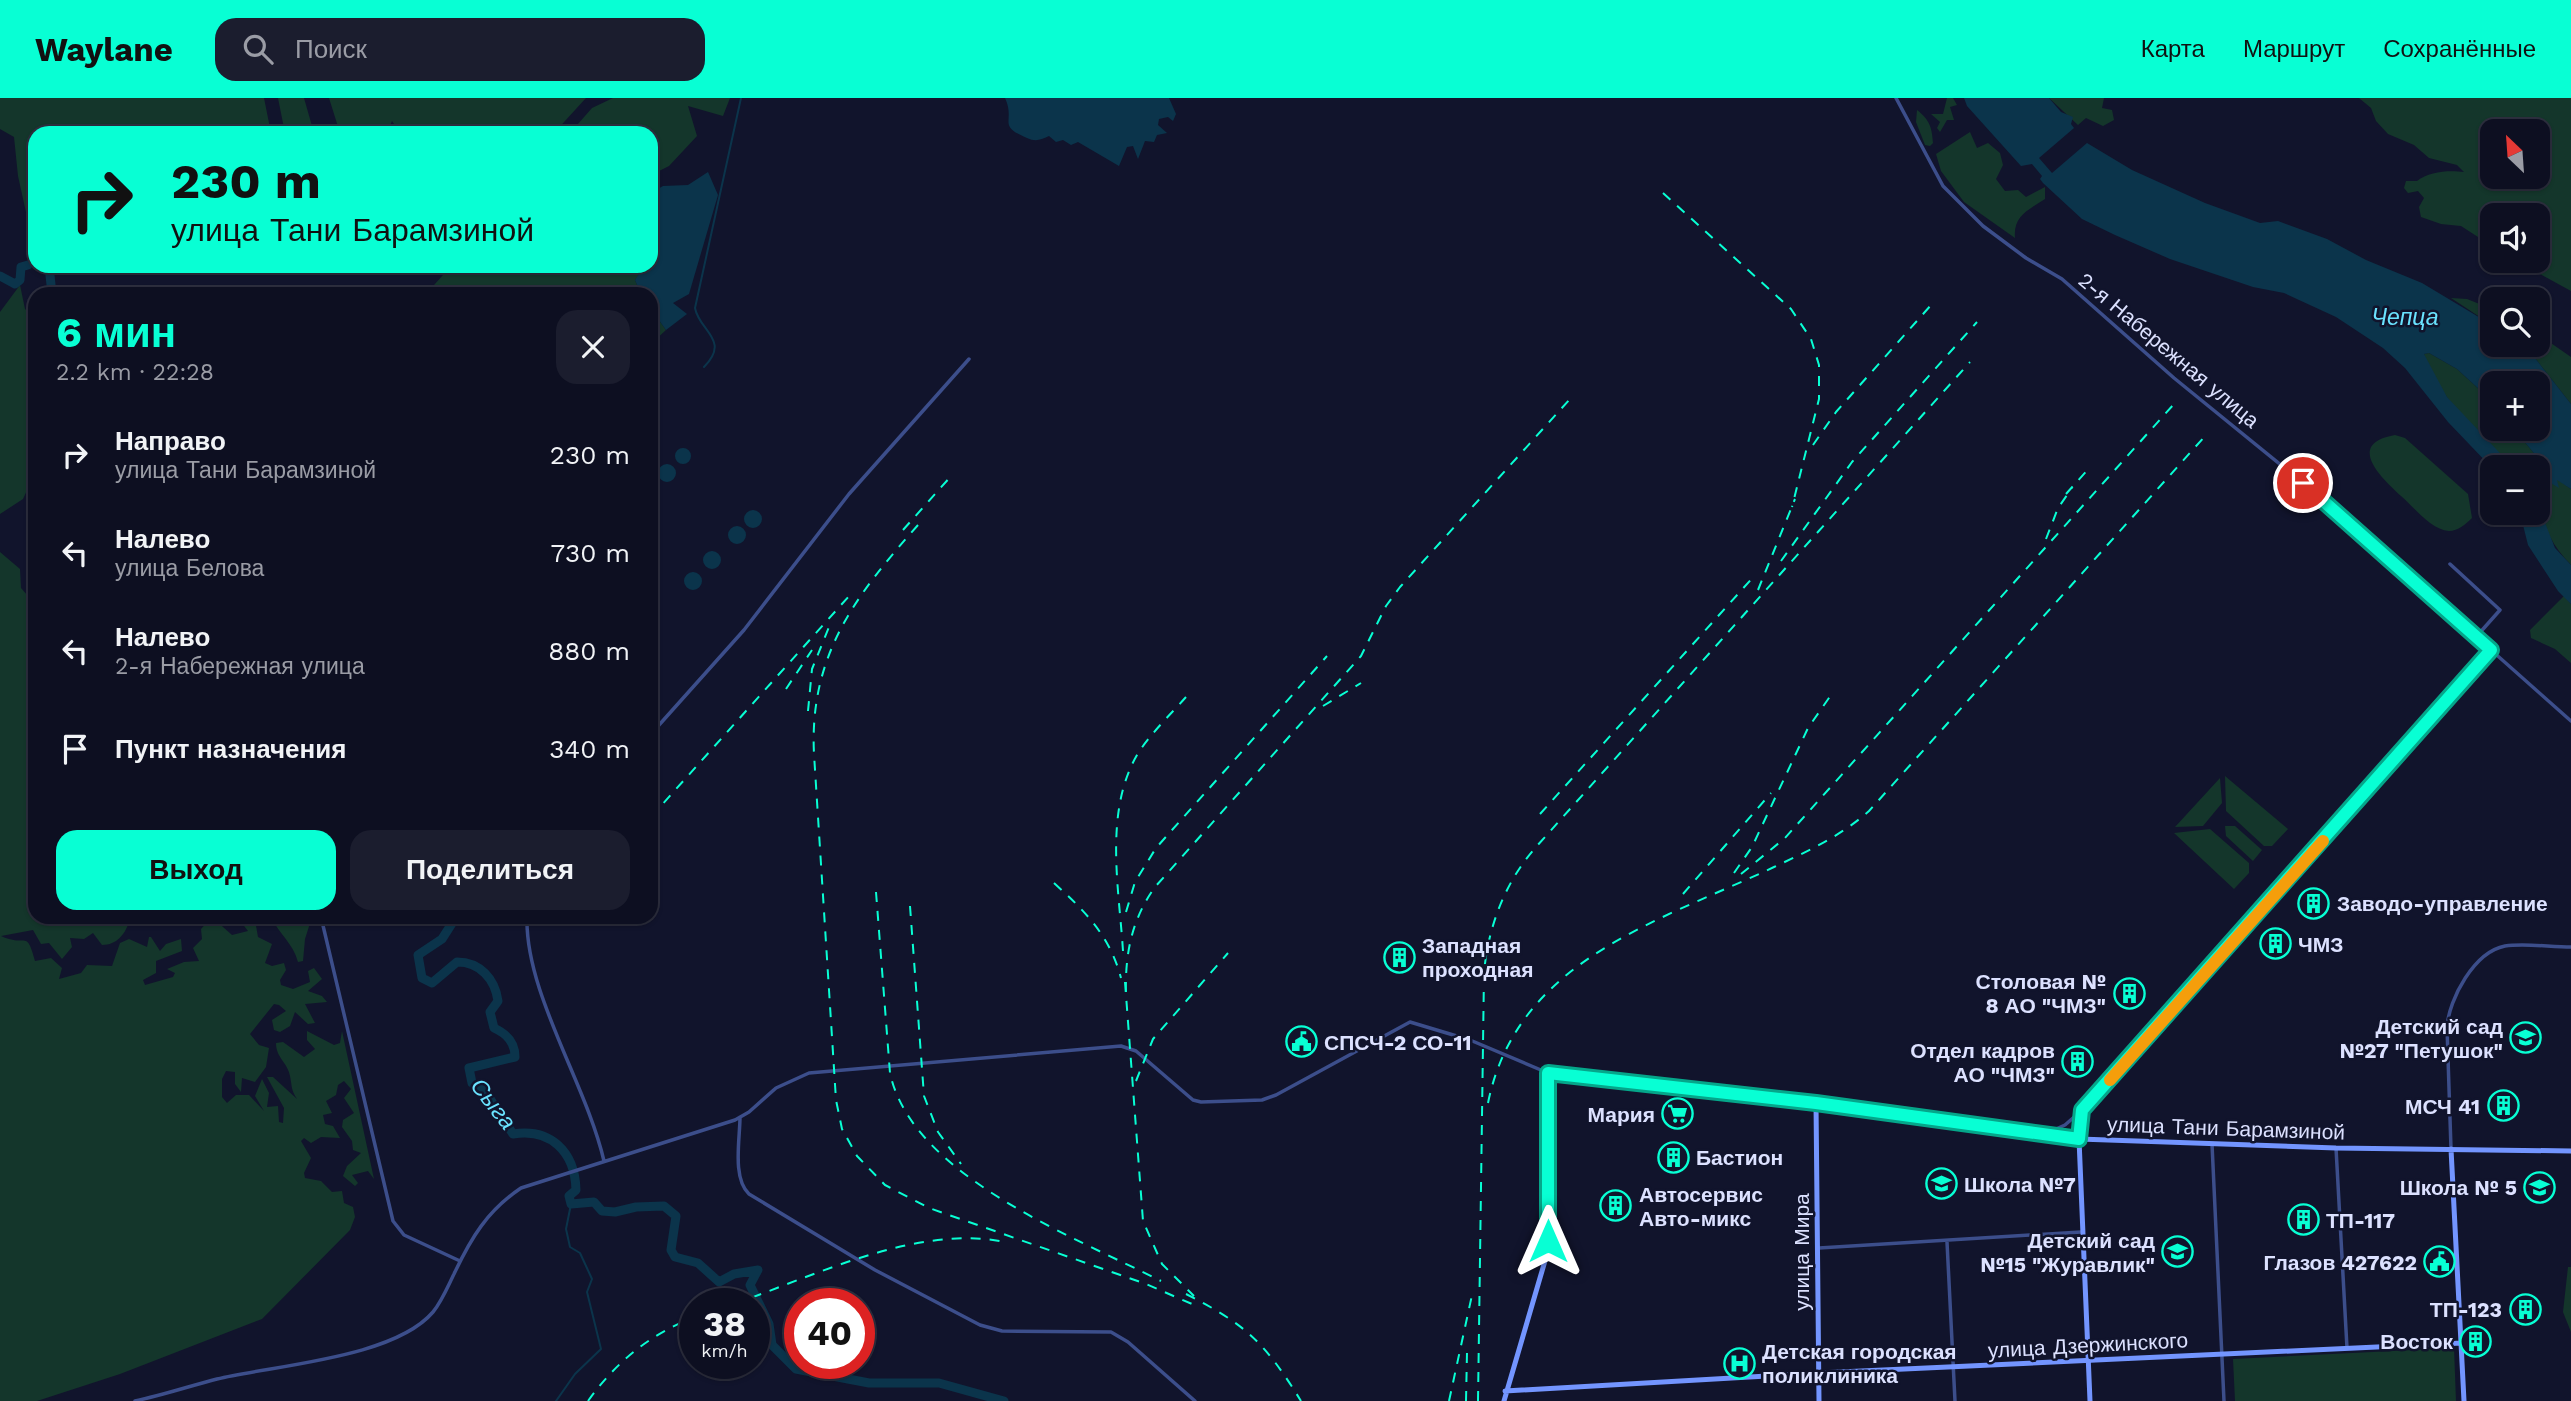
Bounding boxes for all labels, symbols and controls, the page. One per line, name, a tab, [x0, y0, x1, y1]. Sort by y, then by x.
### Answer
search box	[215, 18, 705, 81]
text: Waylane	[35, 30, 173, 69]
icon: search	[239, 30, 277, 68]
text: Поиск	[295, 34, 367, 64]
text: Карта	[2141, 35, 2205, 63]
text: Маршрут	[2243, 35, 2345, 63]
text: Сохранённые	[2383, 35, 2536, 63]
north arrow	[2480, 119, 2550, 189]
map controls	[2480, 119, 2550, 525]
text: 230 m	[171, 152, 321, 210]
icon: right	[56, 154, 147, 245]
button: sound	[2480, 203, 2550, 273]
text: улица Тани Барамзиной	[171, 211, 534, 249]
street label: 2-я Набережная улица	[2074, 267, 2265, 433]
button: search	[2480, 287, 2550, 357]
water label: Чепца	[2371, 304, 2439, 331]
text: 6 мин	[56, 308, 176, 357]
button: close	[556, 310, 630, 384]
text: 2.2 km · 22:28	[56, 359, 214, 386]
button: +	[2480, 371, 2550, 441]
text: Направо	[115, 426, 226, 456]
icon: right	[56, 436, 94, 474]
text: 230 m	[550, 440, 630, 470]
pin	[2273, 453, 2333, 513]
button: −	[2480, 455, 2550, 525]
text: улица Тани Барамзиной	[115, 457, 376, 484]
icon: arrive	[2284, 464, 2322, 502]
text: Налево	[115, 524, 210, 554]
icon: left	[56, 534, 94, 572]
text: 730 m	[550, 538, 630, 568]
text: улица Белова	[115, 555, 264, 582]
text: Налево	[115, 622, 210, 652]
icon: left	[56, 632, 94, 670]
text: 880 m	[548, 636, 630, 666]
text: 2-я Набережная улица	[115, 653, 365, 680]
icon: arrive	[56, 730, 94, 768]
text: Пункт назначения	[115, 734, 346, 764]
text: 340 m	[549, 734, 630, 764]
button: Выход	[56, 830, 336, 910]
button: Поделиться	[350, 830, 630, 910]
building icon: Заводо-управление	[2297, 886, 2331, 920]
place label: Заводо-управление	[2337, 891, 2548, 916]
building icon: ЧМЗ	[2258, 927, 2292, 961]
place label: ЧМЗ	[2298, 932, 2343, 957]
place label: Западная проходная	[1422, 933, 1533, 982]
building icon: Западная проходная	[1382, 940, 1416, 974]
place label: Столовая № 8 АО "ЧМЗ"	[1976, 969, 2106, 1018]
building icon: Столовая № 8 АО "ЧМЗ"	[2112, 976, 2146, 1010]
place label: Детский сад №27 "Петушок"	[2340, 1014, 2503, 1063]
school or university icon: Детский сад №27 "Петушок"	[2509, 1021, 2543, 1055]
public building icon: СПСЧ-2 СО-11	[1284, 1025, 1318, 1059]
place label: СПСЧ-2 СО-11	[1324, 1030, 1472, 1055]
place label: Отдел кадров АО "ЧМЗ"	[1910, 1038, 2055, 1087]
building icon: Отдел кадров АО "ЧМЗ"	[2061, 1045, 2095, 1079]
water label: Сыга	[465, 1073, 521, 1135]
building icon: МСЧ 41	[2486, 1089, 2520, 1123]
place label: МСЧ 41	[2405, 1094, 2480, 1119]
supermarket icon: Мария	[1661, 1097, 1695, 1131]
place label: Мария	[1588, 1102, 1655, 1127]
street label: улица Тани Барамзиной	[2106, 1111, 2346, 1145]
building icon: Бастион	[1656, 1140, 1690, 1174]
place label: Бастион	[1696, 1145, 1783, 1170]
school or university icon: Школа №7	[1924, 1167, 1958, 1201]
school or university icon: Школа № 5	[2523, 1170, 2557, 1204]
place label: Школа №7	[1964, 1172, 2076, 1197]
place label: Школа № 5	[2400, 1175, 2517, 1200]
place label: Автосервис Авто-микс	[1639, 1182, 1763, 1231]
building icon: Автосервис Авто-микс	[1599, 1189, 1633, 1223]
street label: улица Мира	[1789, 1193, 1814, 1311]
building icon: ТП-117	[2286, 1203, 2320, 1237]
position arrow	[1511, 1204, 1585, 1278]
place label: ТП-117	[2326, 1208, 2395, 1233]
place label: Детский сад №15 "Журавлик"	[1980, 1228, 2155, 1277]
school or university icon: Детский сад №15 "Журавлик"	[2161, 1235, 2195, 1269]
public building icon: Глазов 427622	[2423, 1245, 2457, 1279]
place label: Глазов 427622	[2264, 1250, 2417, 1275]
speed limit sign: 40	[784, 1288, 875, 1379]
building icon: ТП-123	[2508, 1292, 2542, 1326]
place label: ТП-123	[2430, 1297, 2502, 1322]
text: 38	[703, 1303, 746, 1345]
building icon: Восток	[2459, 1324, 2493, 1358]
street label: улица Дзержинского	[1987, 1327, 2189, 1363]
place label: Восток	[2380, 1329, 2453, 1354]
place label: Детская городская поликлиника	[1762, 1339, 1957, 1388]
text: km/h	[701, 1340, 748, 1361]
hospital icon: Детская городская поликлиника	[1722, 1346, 1756, 1380]

